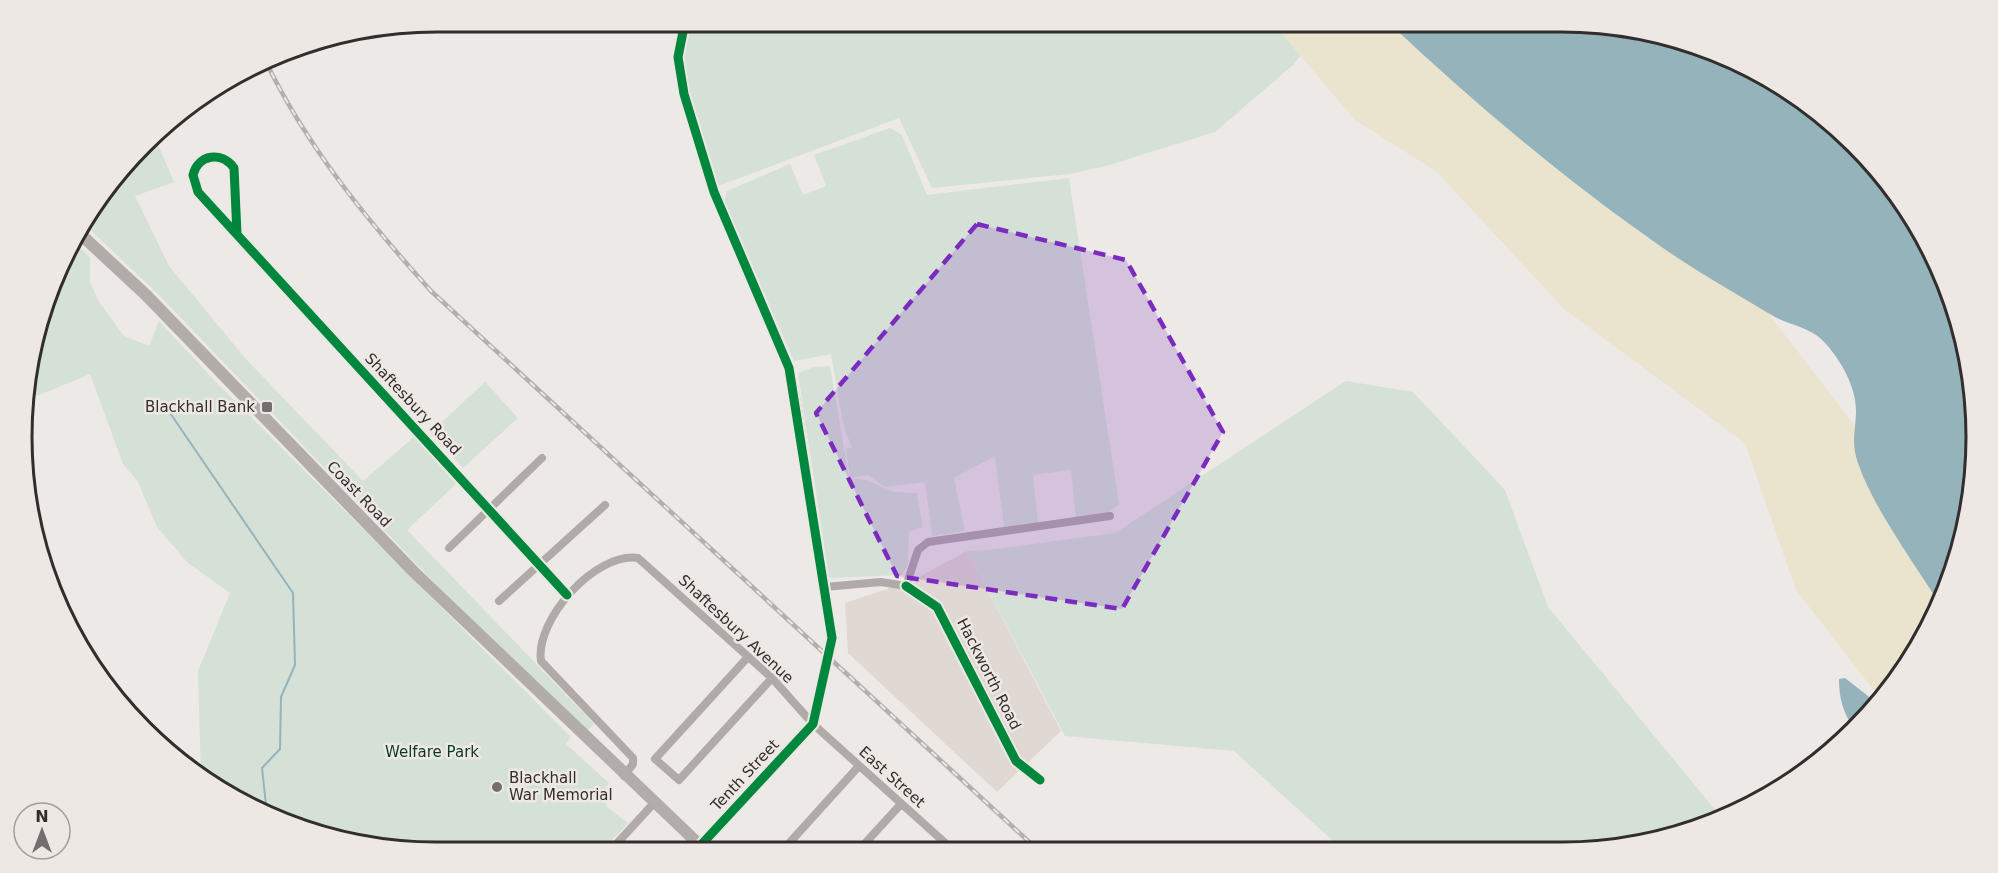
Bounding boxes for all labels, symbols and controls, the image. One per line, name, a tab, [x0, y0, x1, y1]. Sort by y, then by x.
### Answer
street label: Shaftesbury Road	[361, 349, 465, 459]
place label: Blackhall Bank	[145, 398, 255, 416]
marker: Blackhall Bank	[260, 400, 274, 414]
street label: Coast Road	[323, 457, 395, 531]
street label: Shaftesbury Avenue	[675, 571, 797, 687]
street label: Hackworth Road	[953, 615, 1025, 733]
street label: Tenth Street	[707, 735, 783, 815]
park label: Welfare Park	[385, 743, 479, 761]
street label: East Street	[855, 743, 929, 811]
place label: Blackhall War Memorial	[509, 769, 613, 804]
marker: Blackhall War Memorial	[490, 780, 504, 794]
north arrow	[12, 801, 72, 861]
text: N	[35, 807, 49, 826]

